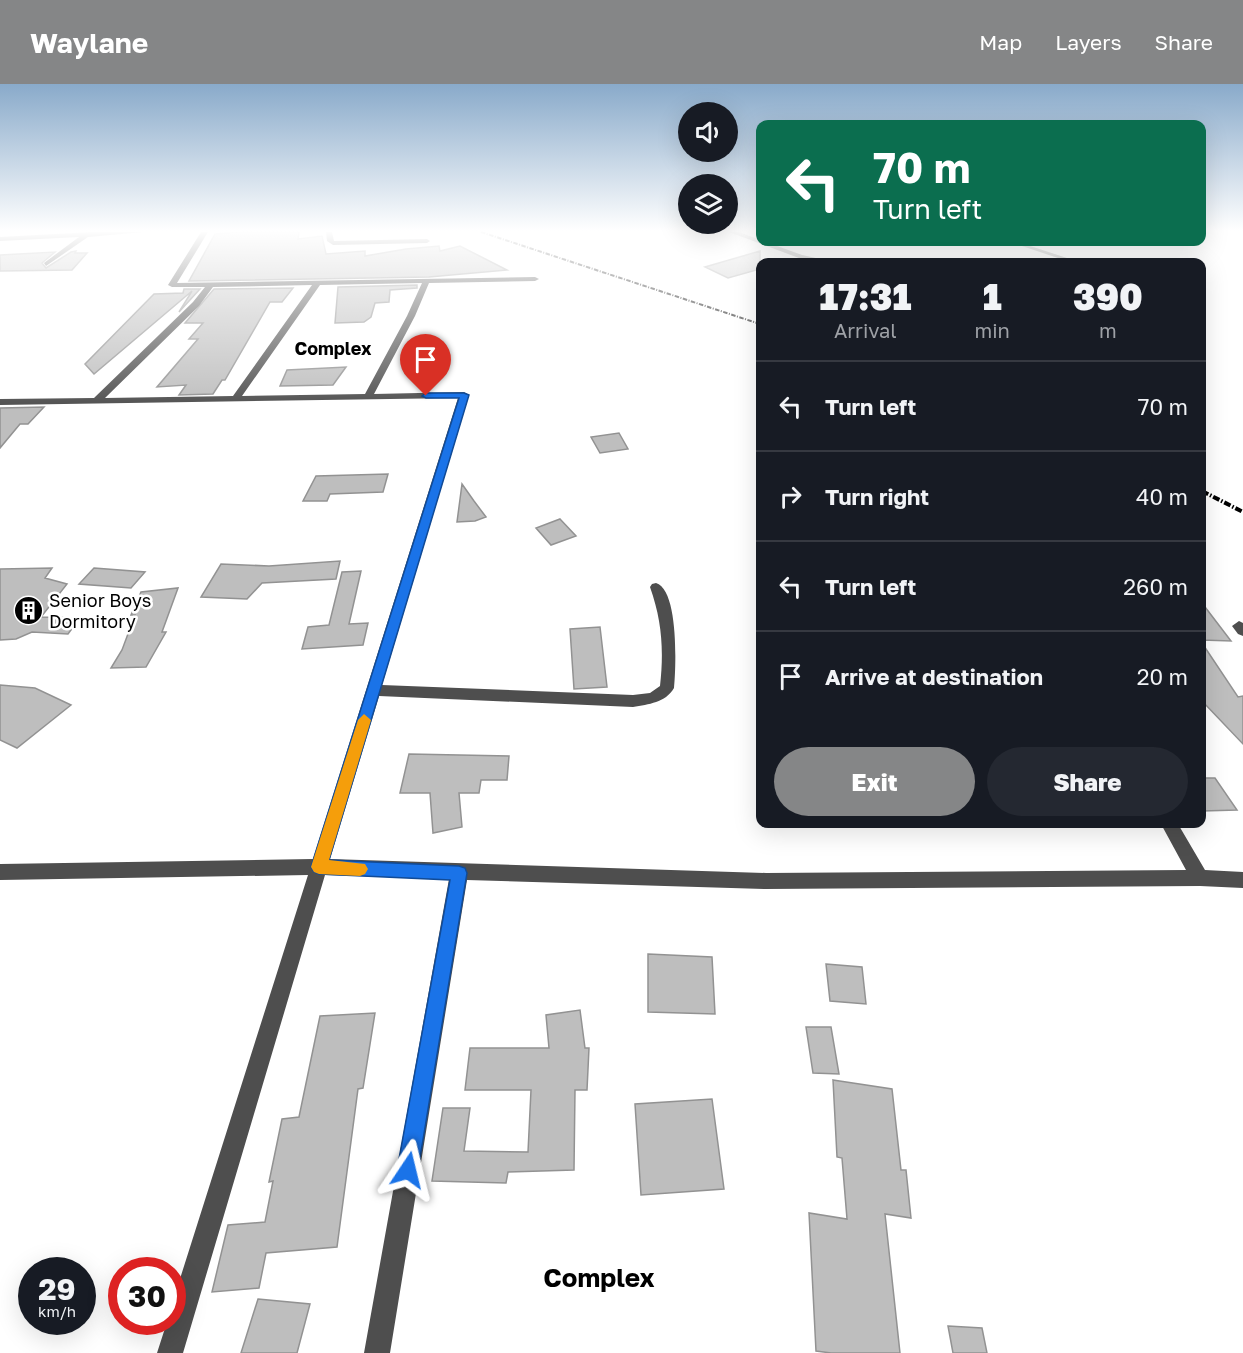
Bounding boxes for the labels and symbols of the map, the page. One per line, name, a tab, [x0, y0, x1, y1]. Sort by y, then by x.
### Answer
pin	[400, 334, 451, 396]
district label: Complex	[294, 337, 372, 359]
place label: Senior Boys Dormitory	[49, 589, 151, 632]
building icon: Senior Boys Dormitory	[12, 595, 44, 627]
position arrow	[376, 1138, 440, 1202]
speed limit sign: 30	[108, 1257, 186, 1335]
district label: Complex	[543, 1262, 655, 1293]

